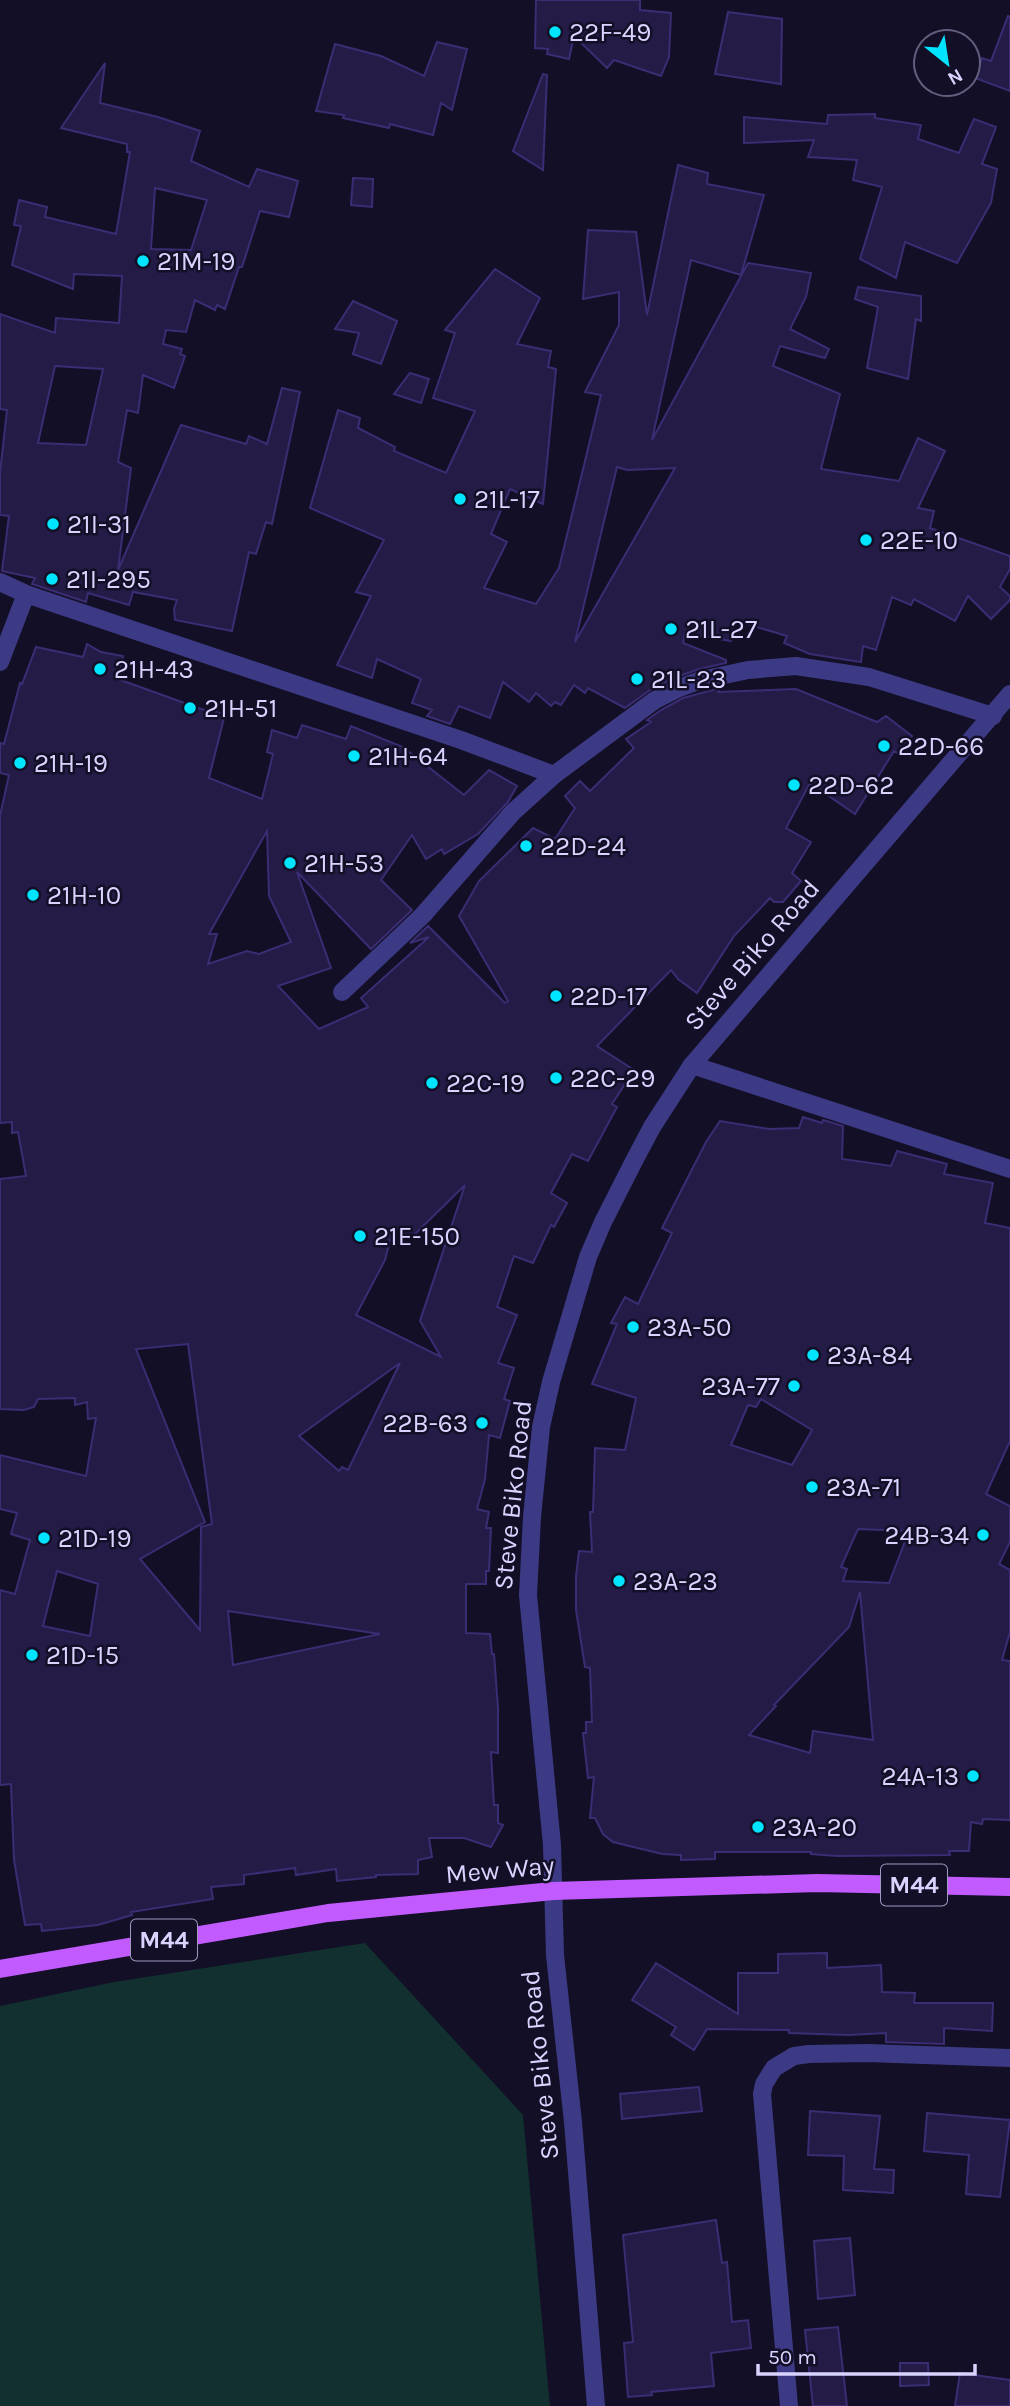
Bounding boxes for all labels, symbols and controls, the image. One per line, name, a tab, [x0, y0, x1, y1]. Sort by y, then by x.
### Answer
place label: 22F-49	[569, 17, 651, 48]
marker: 22F-49	[547, 24, 563, 40]
north arrow	[912, 28, 982, 98]
text: N	[944, 64, 966, 90]
place label: 21M-19	[157, 246, 235, 277]
marker: 21M-19	[135, 253, 151, 269]
place label: 21L-17	[474, 484, 540, 515]
marker: 21L-17	[452, 491, 468, 507]
place label: 21I-31	[67, 509, 131, 540]
marker: 21I-31	[45, 516, 61, 532]
place label: 22E-10	[880, 525, 958, 556]
marker: 22E-10	[858, 532, 874, 548]
place label: 21I-295	[66, 564, 151, 595]
marker: 21I-295	[44, 571, 60, 587]
place label: 21L-27	[685, 614, 757, 645]
marker: 21L-27	[663, 621, 679, 637]
place label: 21H-43	[114, 654, 194, 685]
marker: 21H-43	[92, 661, 108, 677]
place label: 21L-23	[651, 664, 726, 695]
marker: 21L-23	[629, 671, 645, 687]
place label: 21H-51	[204, 693, 277, 724]
marker: 21H-51	[182, 700, 198, 716]
place label: 22D-66	[898, 731, 984, 762]
marker: 22D-66	[876, 738, 892, 754]
place label: 21H-64	[368, 741, 448, 772]
place label: 21H-19	[34, 748, 108, 779]
marker: 21H-64	[346, 748, 362, 764]
marker: 21H-19	[12, 755, 28, 771]
place label: 22D-62	[808, 770, 894, 801]
marker: 22D-62	[786, 777, 802, 793]
place label: 22D-24	[540, 831, 626, 862]
marker: 22D-24	[518, 838, 534, 854]
place label: 21H-53	[304, 848, 384, 879]
marker: 21H-53	[282, 855, 298, 871]
street label: Steve Biko Road	[678, 873, 826, 1037]
place label: 21H-10	[47, 880, 121, 911]
marker: 21H-10	[25, 887, 41, 903]
place label: 22D-17	[570, 981, 647, 1012]
marker: 22D-17	[548, 988, 564, 1004]
place label: 22C-29	[570, 1063, 655, 1094]
place label: 22C-19	[446, 1068, 525, 1099]
marker: 22C-29	[548, 1070, 564, 1086]
marker: 22C-19	[424, 1075, 440, 1091]
place label: 21E-150	[374, 1221, 460, 1252]
marker: 21E-150	[352, 1228, 368, 1244]
place label: 23A-50	[647, 1312, 732, 1343]
marker: 23A-50	[625, 1319, 641, 1335]
place label: 23A-84	[827, 1340, 912, 1371]
marker: 23A-84	[805, 1347, 821, 1363]
place label: 23A-77	[701, 1371, 780, 1402]
marker: 23A-77	[786, 1378, 802, 1394]
street label: Steve Biko Road	[488, 1399, 538, 1591]
place label: 22B-63	[382, 1408, 468, 1439]
marker: 22B-63	[474, 1415, 490, 1431]
place label: 23A-71	[826, 1472, 901, 1503]
marker: 23A-71	[804, 1479, 820, 1495]
place label: 24B-34	[884, 1520, 969, 1551]
place label: 21D-19	[58, 1523, 132, 1554]
marker: 24B-34	[975, 1527, 991, 1543]
marker: 21D-19	[36, 1530, 52, 1546]
place label: 23A-23	[633, 1566, 718, 1597]
marker: 23A-23	[611, 1573, 627, 1589]
place label: 21D-15	[46, 1640, 119, 1671]
marker: 21D-15	[24, 1647, 40, 1663]
place label: 24A-13	[881, 1761, 959, 1792]
marker: 24A-13	[965, 1768, 981, 1784]
place label: 23A-20	[772, 1812, 857, 1843]
marker: 23A-20	[750, 1819, 766, 1835]
street label: Mew Way	[444, 1850, 556, 1890]
road number: M44	[881, 1864, 947, 1906]
road number: M44	[131, 1920, 197, 1961]
street label: Steve Biko Road	[515, 1969, 565, 2161]
scale bar	[758, 2332, 975, 2376]
text: 50 m	[768, 2345, 817, 2369]

